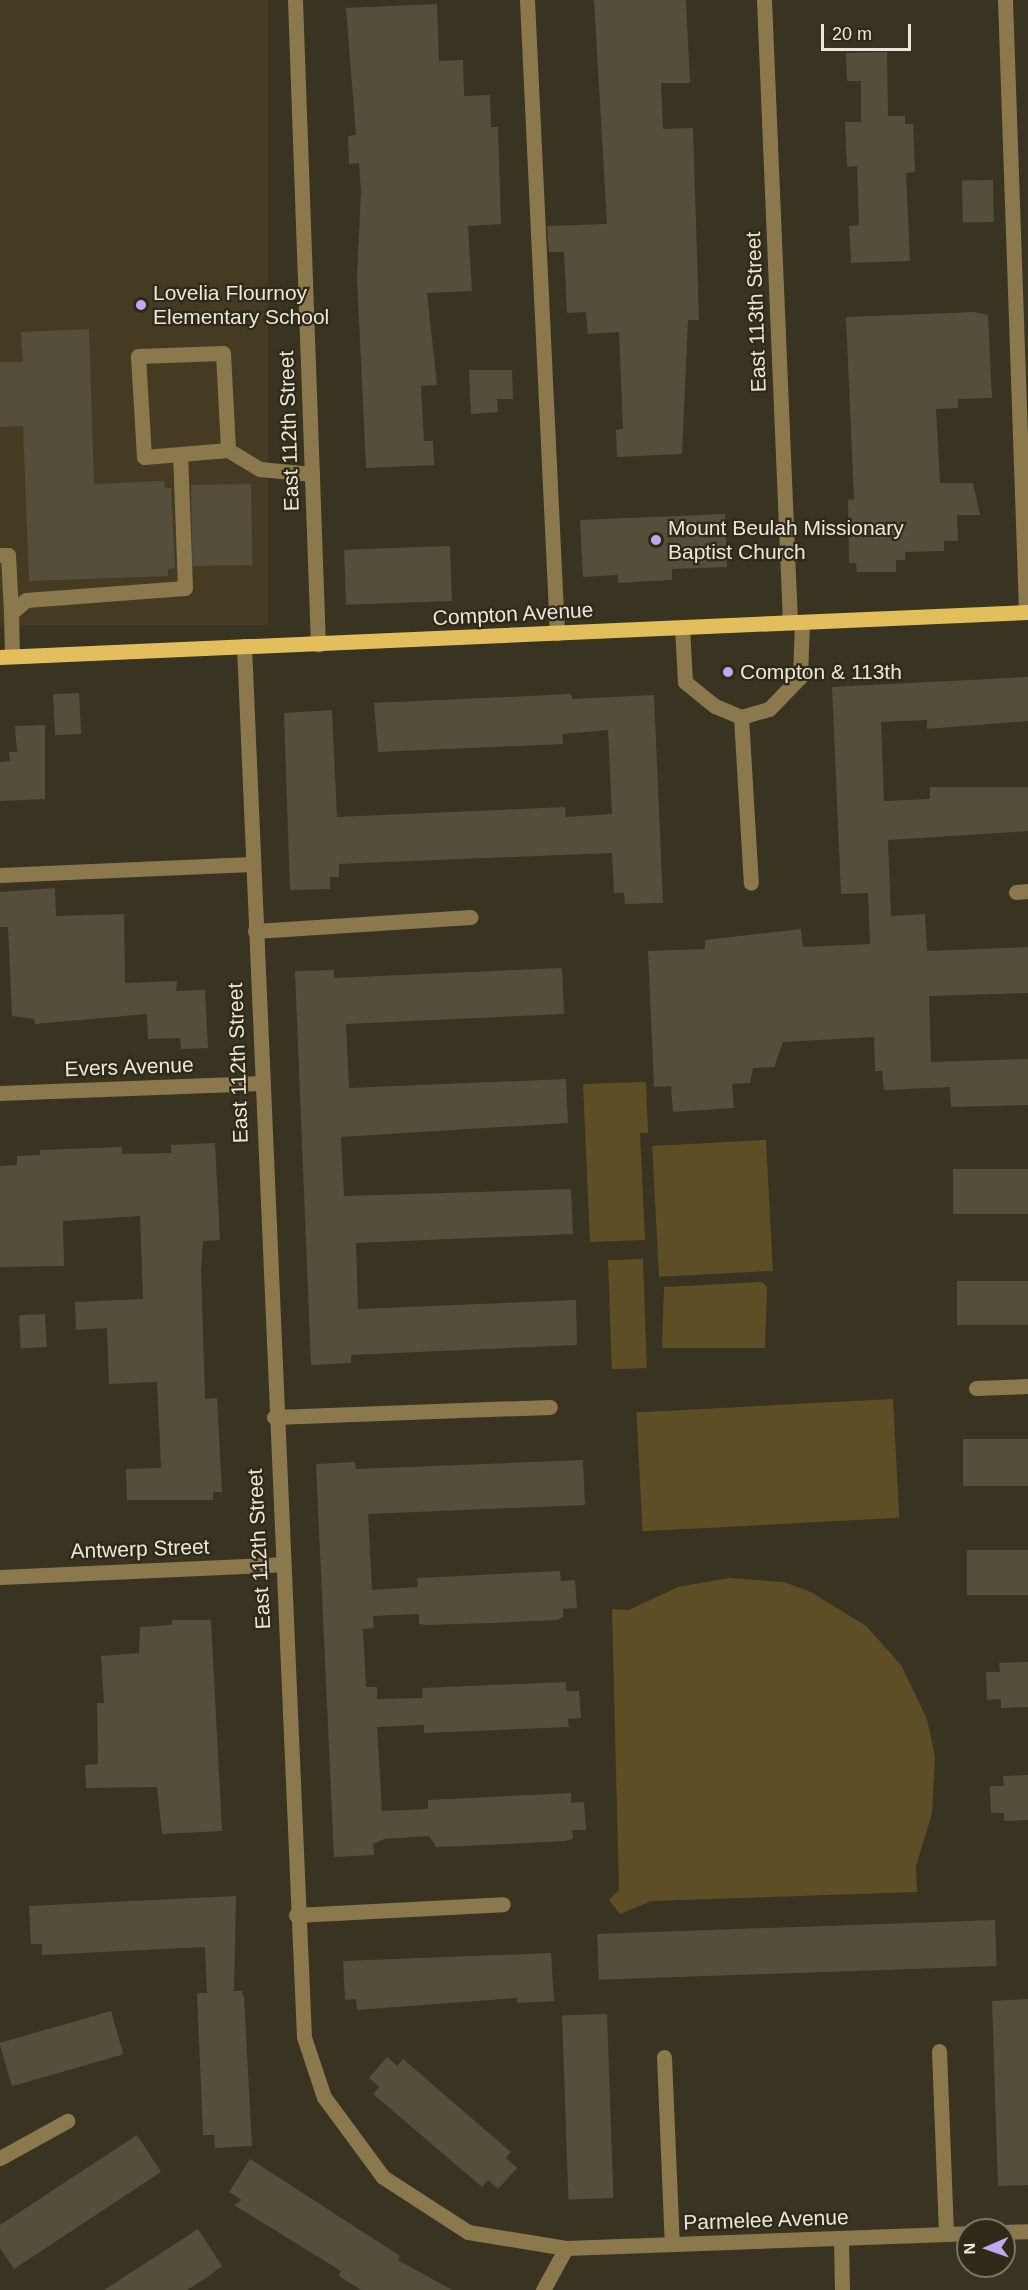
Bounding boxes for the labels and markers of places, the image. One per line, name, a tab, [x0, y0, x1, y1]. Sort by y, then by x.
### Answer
place label: Lovelia Flournoy Elementary School	[153, 280, 329, 330]
marker: Lovelia Flournoy Elementary School	[134, 298, 148, 312]
place label: Mount Beulah Missionary Baptist Church	[668, 515, 904, 565]
marker: Mount Beulah Missionary Baptist Church	[649, 533, 663, 547]
place label: Compton & 113th	[740, 659, 902, 685]
marker: Compton & 113th	[721, 665, 735, 679]

